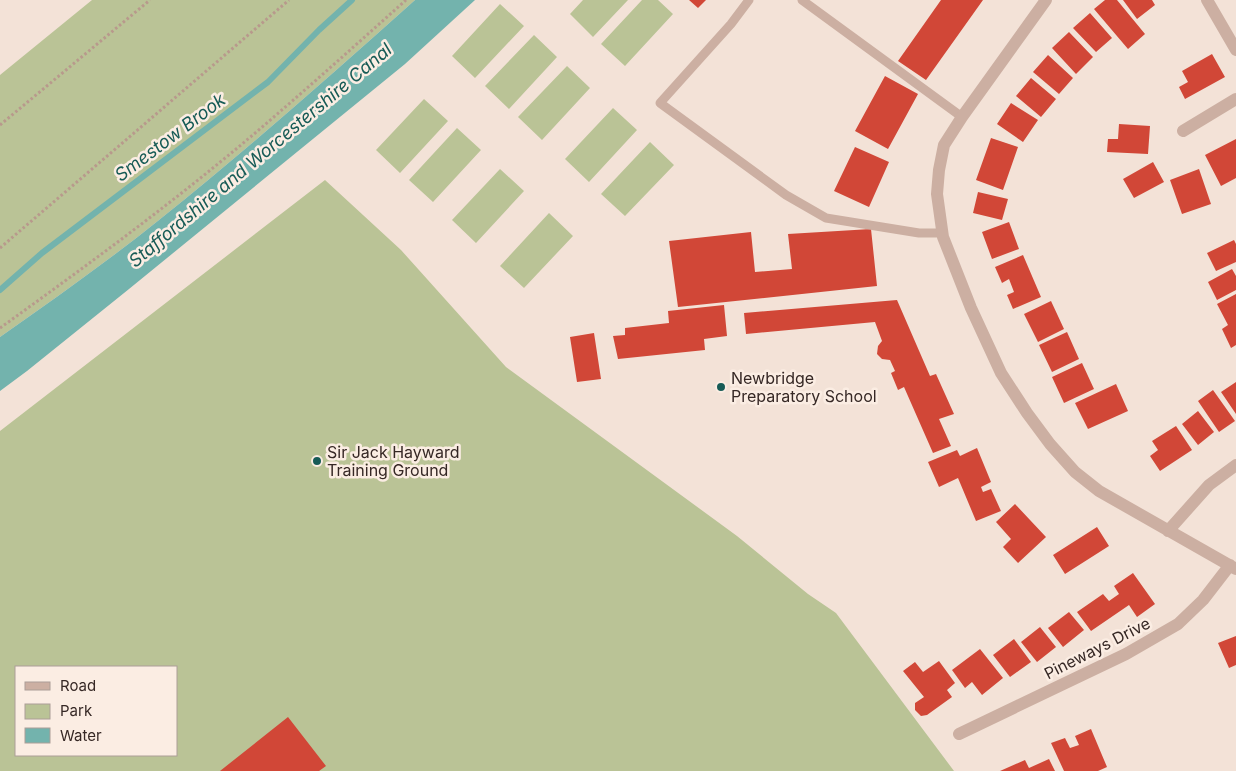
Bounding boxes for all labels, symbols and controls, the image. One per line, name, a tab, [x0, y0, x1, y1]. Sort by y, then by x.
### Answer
water label: Staffordshire and Worcestershire Canal	[124, 38, 396, 271]
water label: Smestow Brook	[111, 88, 230, 185]
place label: Newbridge Preparatory School	[731, 368, 877, 406]
marker: Newbridge Preparatory School	[715, 381, 727, 393]
place label: Sir Jack Hayward Training Ground	[327, 442, 459, 480]
marker: Sir Jack Hayward Training Ground	[311, 455, 323, 467]
street label: Pineways Drive	[1041, 613, 1153, 683]
legend	[15, 666, 178, 756]
text: Road	[60, 676, 96, 695]
text: Park	[60, 701, 93, 720]
text: Water	[60, 726, 102, 745]

